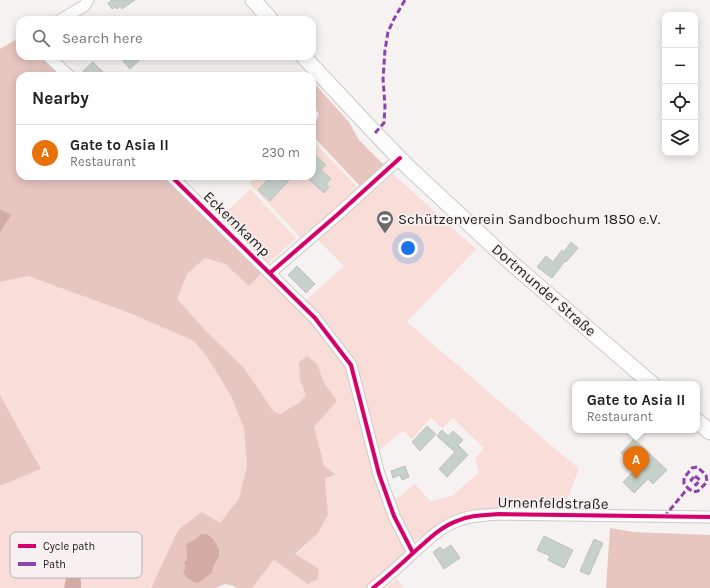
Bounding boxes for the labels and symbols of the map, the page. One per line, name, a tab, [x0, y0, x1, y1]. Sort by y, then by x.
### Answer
street label: Eckernkamp	[200, 188, 274, 260]
sports icon: Schützenverein Sandbochum 1850 e.V.	[375, 209, 395, 234]
place label: Schützenverein Sandbochum 1850 e.V.	[398, 210, 661, 228]
your location	[398, 238, 418, 258]
street label: Dortmunder Straße	[488, 240, 600, 340]
pin: A	[623, 446, 649, 479]
street label: Urnenfeldstraße	[497, 493, 609, 513]
legend	[10, 532, 142, 578]
text: Cycle path	[43, 540, 95, 553]
text: Path	[43, 558, 66, 571]

